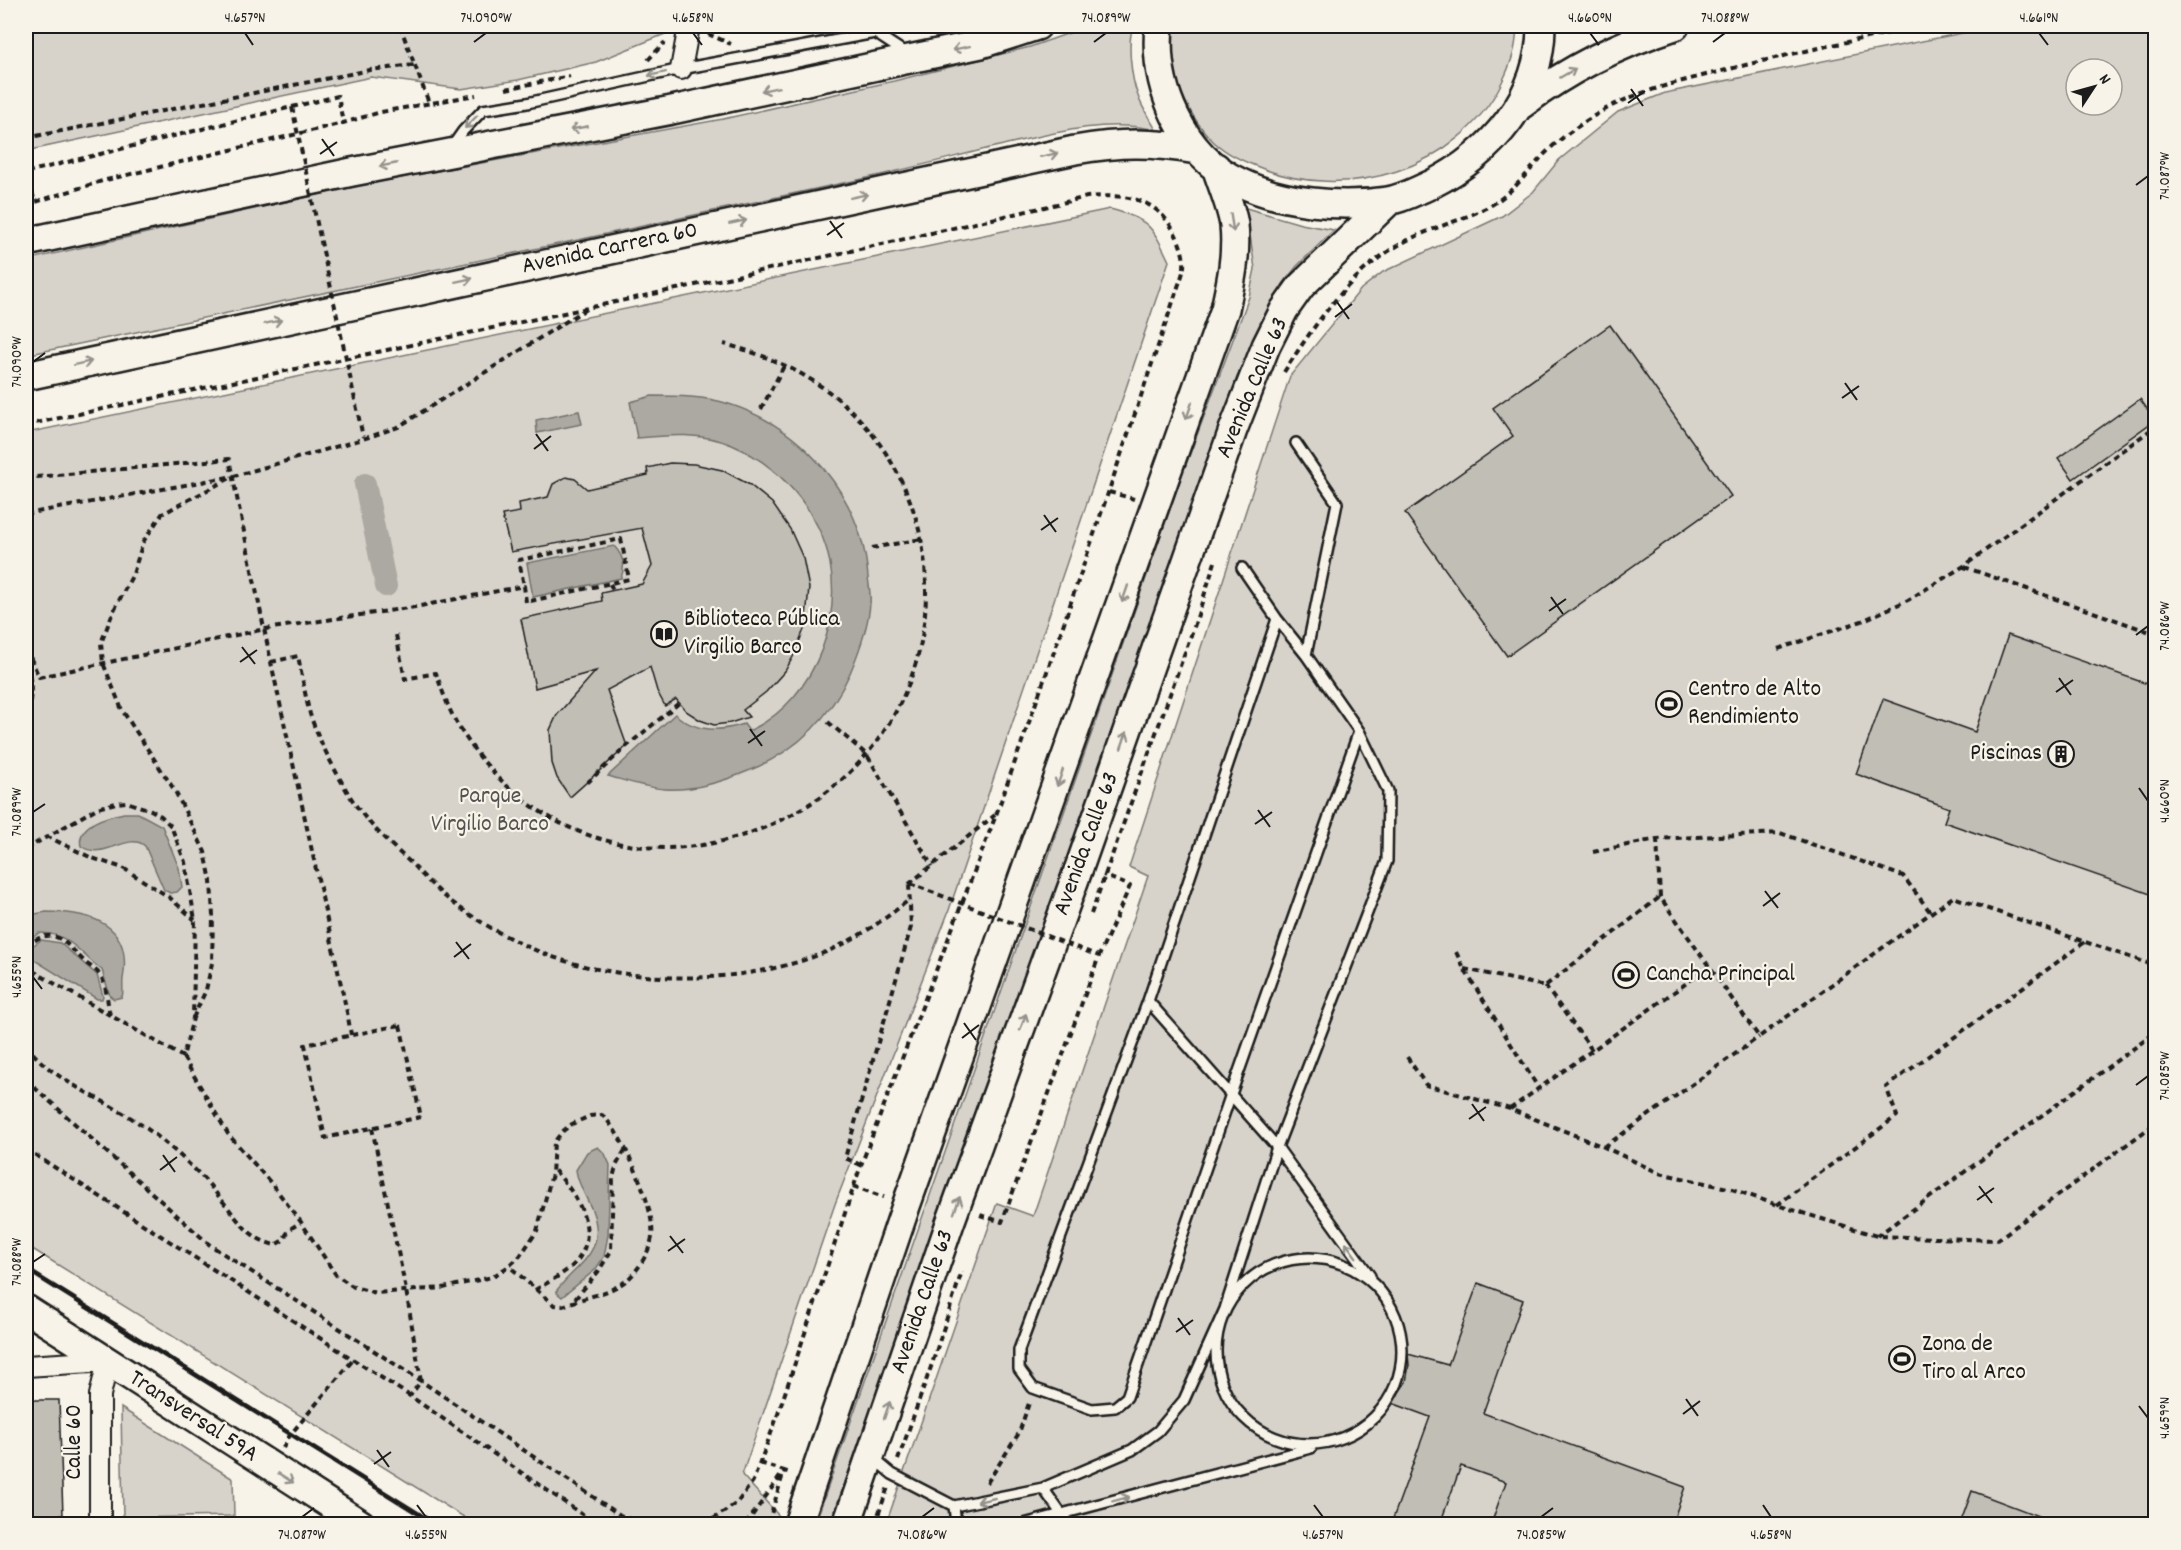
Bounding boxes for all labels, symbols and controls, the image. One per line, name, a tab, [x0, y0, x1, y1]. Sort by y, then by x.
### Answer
text: 4.657°N	[225, 8, 265, 30]
text: 74.090°W	[460, 8, 512, 30]
text: 4.658°N	[672, 8, 714, 30]
text: 74.089°W	[1082, 8, 1131, 30]
text: 4.660°N	[1568, 8, 1612, 30]
text: 74.088°W	[1701, 8, 1749, 30]
text: 4.661°N	[2020, 8, 2058, 30]
one-way arrow	[951, 43, 970, 55]
north arrow	[2064, 57, 2124, 117]
one-way arrow	[1559, 66, 1576, 78]
one-way arrow	[647, 69, 667, 80]
text: N	[2092, 70, 2116, 90]
one-way arrow	[761, 84, 780, 95]
one-way arrow	[463, 115, 478, 130]
one-way arrow	[570, 123, 589, 134]
one-way arrow	[1039, 149, 1059, 160]
text: 74.087°W	[2155, 152, 2177, 200]
one-way arrow	[378, 160, 398, 171]
one-way arrow	[848, 190, 868, 201]
one-way arrow	[1227, 212, 1238, 232]
street label: Avenida Carrera 60	[519, 214, 701, 284]
one-way arrow	[728, 215, 747, 227]
one-way arrow	[454, 274, 473, 286]
street label: Avenida Calle 63	[1208, 312, 1298, 464]
one-way arrow	[263, 315, 282, 327]
text: 74.090°W	[7, 336, 29, 388]
one-way arrow	[72, 357, 92, 368]
one-way arrow	[1183, 401, 1194, 419]
one-way arrow	[1118, 585, 1129, 603]
text: 74.086°W	[2155, 601, 2177, 651]
place label: Biblioteca Pública Virgilio Barco	[684, 603, 840, 665]
library icon: Biblioteca Pública Virgilio Barco	[649, 619, 679, 649]
place label: Centro de Alto Rendimiento	[1688, 673, 1821, 735]
sports icon: Centro de Alto Rendimiento	[1654, 689, 1684, 719]
one-way arrow	[1120, 731, 1131, 749]
place label: Piscinas	[1970, 737, 2042, 771]
building icon: Piscinas	[2046, 739, 2076, 769]
street label: Avenida Calle 63	[1045, 768, 1129, 920]
one-way arrow	[1053, 768, 1064, 787]
text: 4.660°N	[2155, 779, 2177, 823]
park label: Parque Virgilio Barco	[431, 780, 549, 842]
text: 74.089°W	[7, 787, 29, 836]
text: 4.655°N	[7, 956, 29, 998]
place label: Cancha Principal	[1646, 958, 1795, 992]
sports icon: Cancha Principal	[1611, 960, 1641, 990]
one-way arrow	[1019, 1013, 1030, 1032]
text: 74.085°W	[2155, 1051, 2177, 1101]
one-way arrow	[952, 1196, 963, 1215]
street label: Avenida Calle 63	[882, 1225, 964, 1379]
text: 74.088°W	[7, 1238, 29, 1286]
one-way arrow	[1345, 1242, 1358, 1258]
place label: Zona de Tiro al Arco	[1922, 1328, 2026, 1390]
sports icon: Zona de Tiro al Arco	[1887, 1344, 1917, 1374]
street label: Transversal 59A	[122, 1362, 264, 1472]
text: 4.659°N	[2155, 1397, 2177, 1439]
one-way arrow	[882, 1401, 893, 1420]
street label: Calle 60	[58, 1404, 92, 1480]
one-way arrow	[277, 1472, 294, 1484]
one-way arrow	[1111, 1493, 1130, 1505]
one-way arrow	[976, 1495, 995, 1507]
text: 74.087°W	[278, 1525, 326, 1547]
text: 4.655°N	[405, 1525, 447, 1547]
text: 74.086°W	[897, 1525, 947, 1547]
text: 4.657°N	[1303, 1525, 1343, 1547]
text: 74.085°W	[1516, 1525, 1566, 1547]
text: 4.658°N	[1750, 1525, 1792, 1547]

